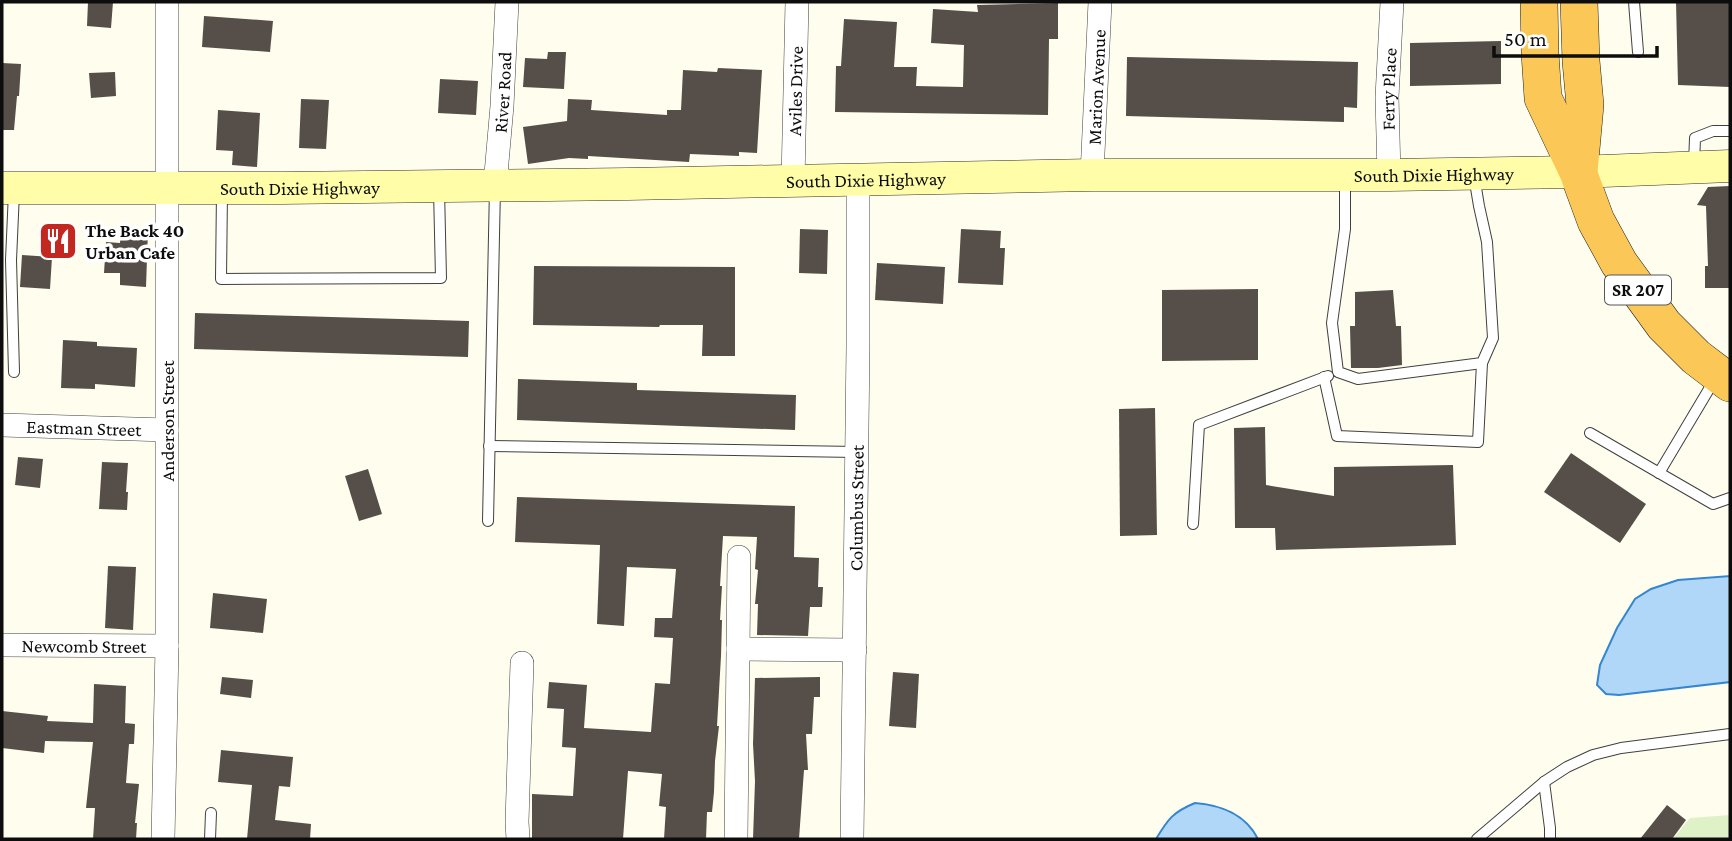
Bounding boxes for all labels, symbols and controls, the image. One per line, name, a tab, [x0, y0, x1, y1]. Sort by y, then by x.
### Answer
scale bar	[1494, 14, 1657, 58]
text: 50 m	[1504, 27, 1547, 51]
street label: Marion Avenue	[1083, 29, 1110, 145]
street label: Aviles Drive	[784, 46, 807, 136]
street label: Ferry Place	[1377, 47, 1401, 131]
street label: River Road	[490, 51, 516, 134]
street label: South Dixie Highway	[1354, 163, 1514, 186]
street label: South Dixie Highway	[786, 168, 946, 192]
street label: South Dixie Highway	[220, 177, 380, 199]
restaurant icon: The Back 40 Urban Cafe	[37, 220, 79, 262]
place label: The Back 40 Urban Cafe	[85, 220, 184, 263]
road number: SR 207	[1605, 276, 1671, 304]
street label: Anderson Street	[157, 360, 178, 482]
street label: Eastman Street	[26, 416, 143, 440]
street label: Columbus Street	[845, 444, 868, 571]
street label: Newcomb Street	[21, 635, 147, 657]

